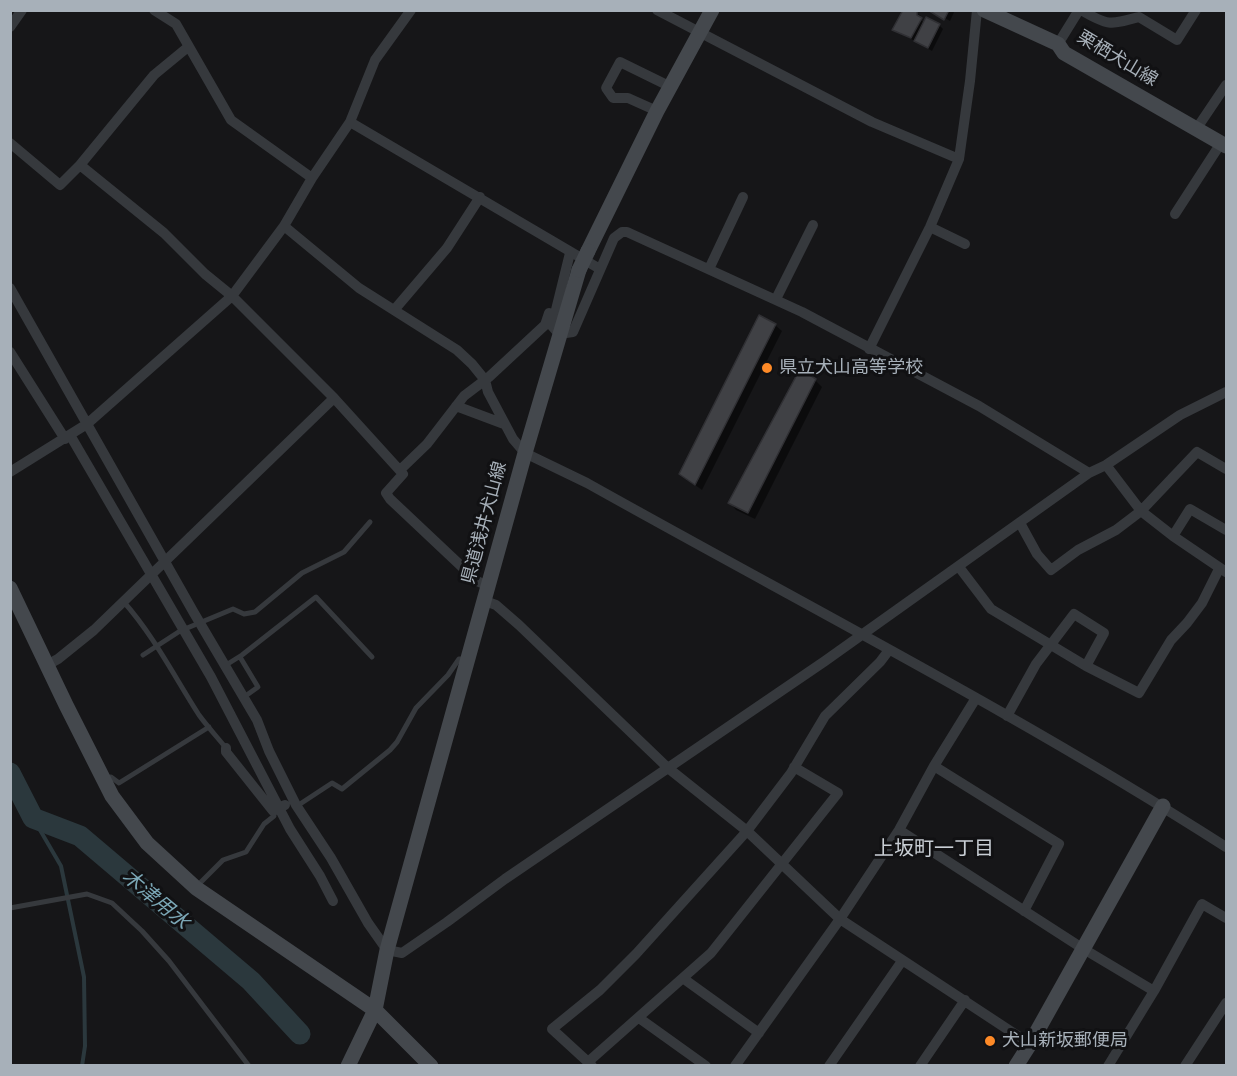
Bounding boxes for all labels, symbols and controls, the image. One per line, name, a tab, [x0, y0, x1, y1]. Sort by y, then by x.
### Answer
street label: 栗栖犬山線	[1073, 27, 1161, 91]
place label: 県立犬山高等学校	[779, 357, 923, 379]
marker: 県立犬山高等学校	[760, 361, 774, 375]
street label: 県道浅井犬山線	[458, 459, 512, 587]
district label: 上坂町一丁目	[874, 838, 994, 862]
water label: 木津用水	[117, 865, 193, 935]
place label: 犬山新坂郵便局	[1002, 1030, 1128, 1052]
marker: 犬山新坂郵便局	[983, 1034, 997, 1048]

